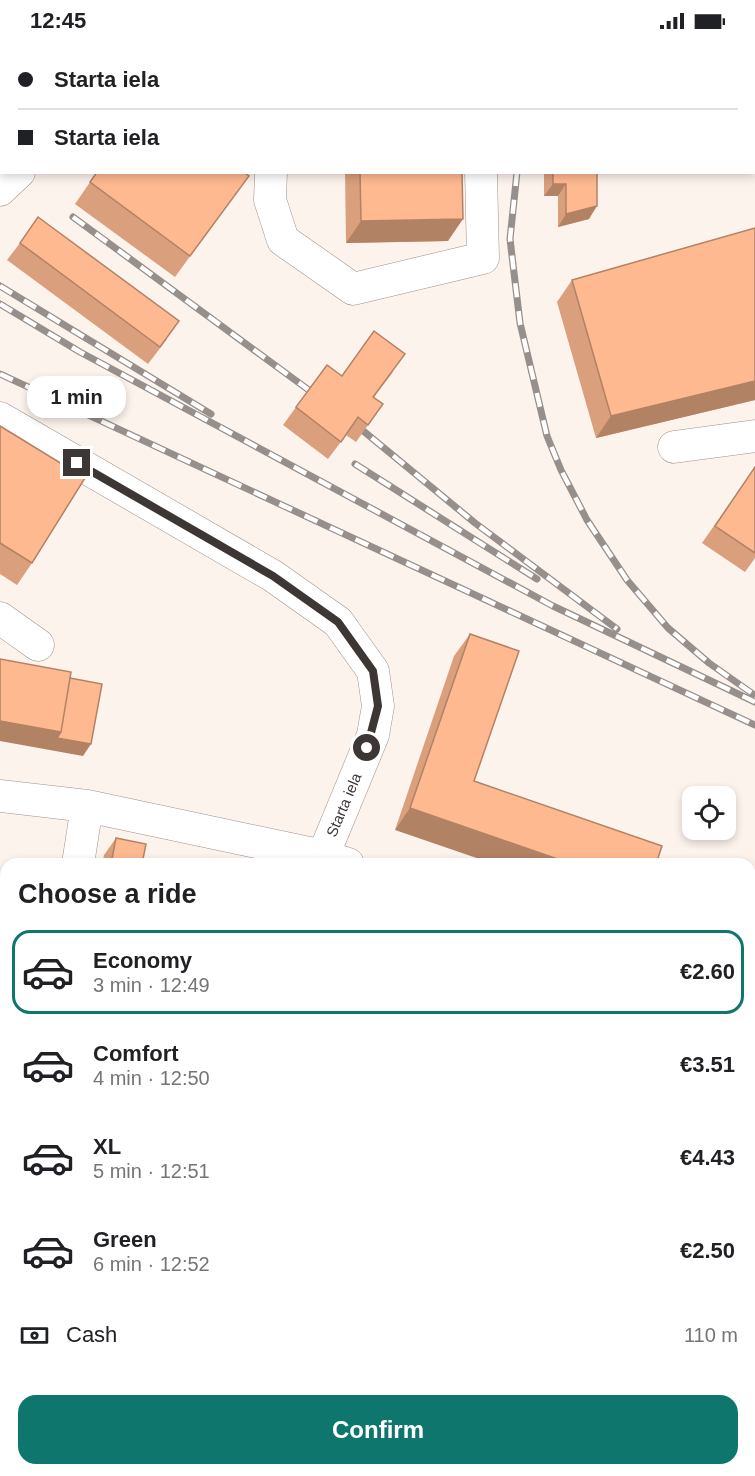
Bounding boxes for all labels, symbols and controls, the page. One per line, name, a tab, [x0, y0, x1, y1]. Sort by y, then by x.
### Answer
text: 12:45	[30, 8, 86, 33]
text: Starta iela	[54, 67, 159, 92]
text: Starta iela	[54, 125, 159, 150]
callout: 1 min	[28, 376, 127, 418]
text: 1 min	[50, 386, 103, 408]
route end	[63, 449, 90, 476]
route start	[353, 734, 380, 761]
street label: Starta iela	[323, 770, 365, 839]
map controls	[682, 786, 736, 840]
button: locate	[682, 786, 736, 840]
text: Choose a ride	[18, 879, 197, 909]
icon: car	[21, 945, 75, 999]
text: Economy	[93, 948, 192, 973]
text: €2.60	[680, 959, 735, 984]
text: 3 min · 12:49	[93, 974, 210, 996]
icon: car	[21, 1038, 75, 1092]
text: Comfort	[93, 1041, 179, 1066]
text: €3.51	[680, 1052, 735, 1077]
text: 4 min · 12:50	[93, 1067, 210, 1089]
icon: car	[21, 1131, 75, 1185]
text: XL	[93, 1134, 121, 1159]
text: €4.43	[680, 1145, 735, 1170]
text: 5 min · 12:51	[93, 1160, 210, 1182]
icon: car	[21, 1224, 75, 1278]
text: Green	[93, 1227, 157, 1252]
text: €2.50	[680, 1238, 735, 1263]
text: 6 min · 12:52	[93, 1253, 210, 1275]
icon: cash	[18, 1319, 51, 1352]
text: Cash	[66, 1322, 117, 1347]
text: 110 m	[684, 1324, 738, 1346]
button: Confirm	[18, 1395, 738, 1464]

